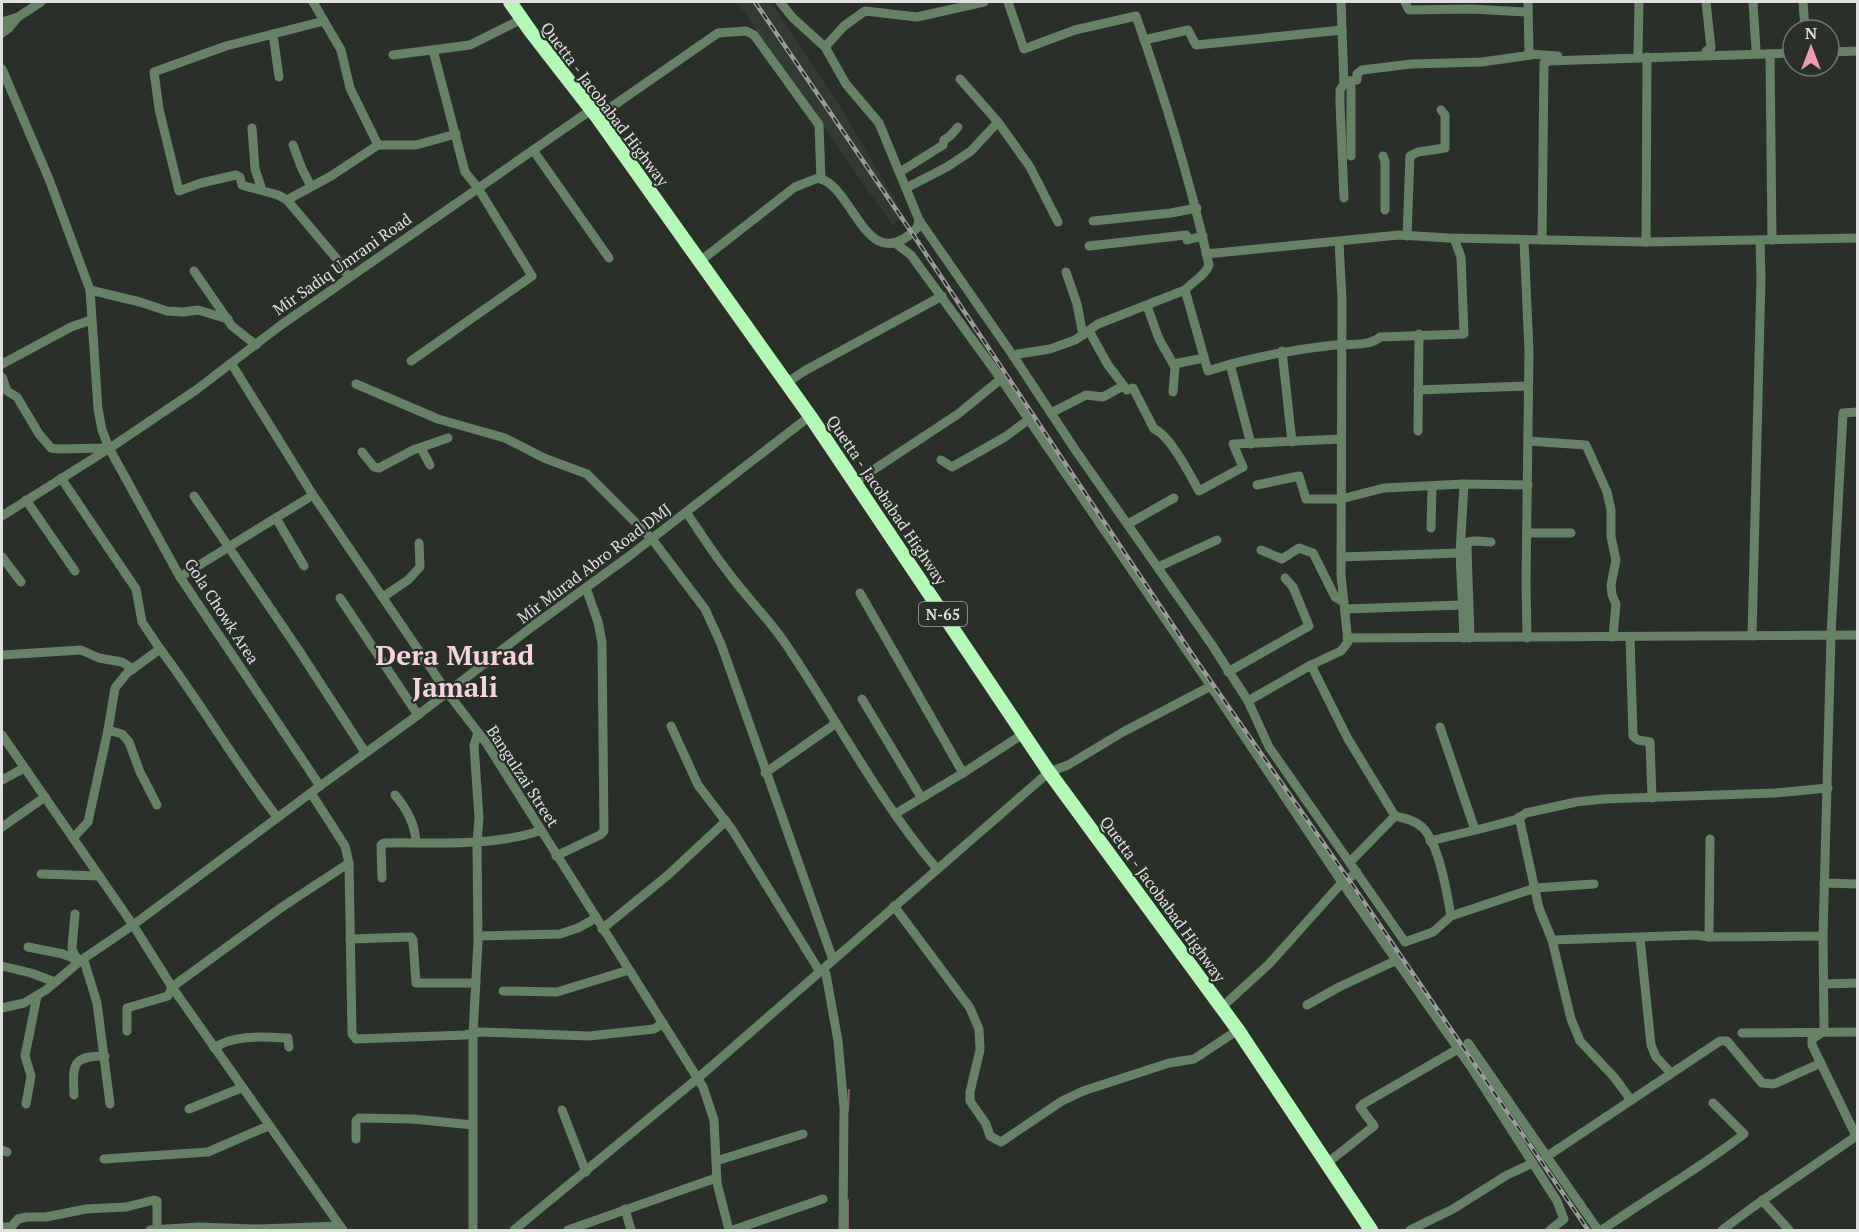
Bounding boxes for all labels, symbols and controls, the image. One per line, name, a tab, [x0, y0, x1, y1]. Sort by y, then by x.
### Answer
street label: Quetta - Jacobabad Highway	[536, 17, 675, 191]
north arrow	[1781, 18, 1841, 78]
text: N	[1805, 22, 1817, 44]
street label: Mir Sadiq Umrani Road	[268, 208, 416, 320]
street label: Quetta - Jacobabad Highway	[822, 411, 953, 590]
street label: Mir Murad Abro Road DMJ	[513, 498, 675, 628]
street label: Gola Chowk Area	[180, 554, 264, 668]
road number: N-65	[919, 602, 967, 626]
district label: Dera Murad Jamali	[376, 636, 535, 705]
street label: Bangulzai Street	[482, 721, 564, 831]
street label: Quetta - Jacobabad Highway	[1095, 812, 1231, 987]

